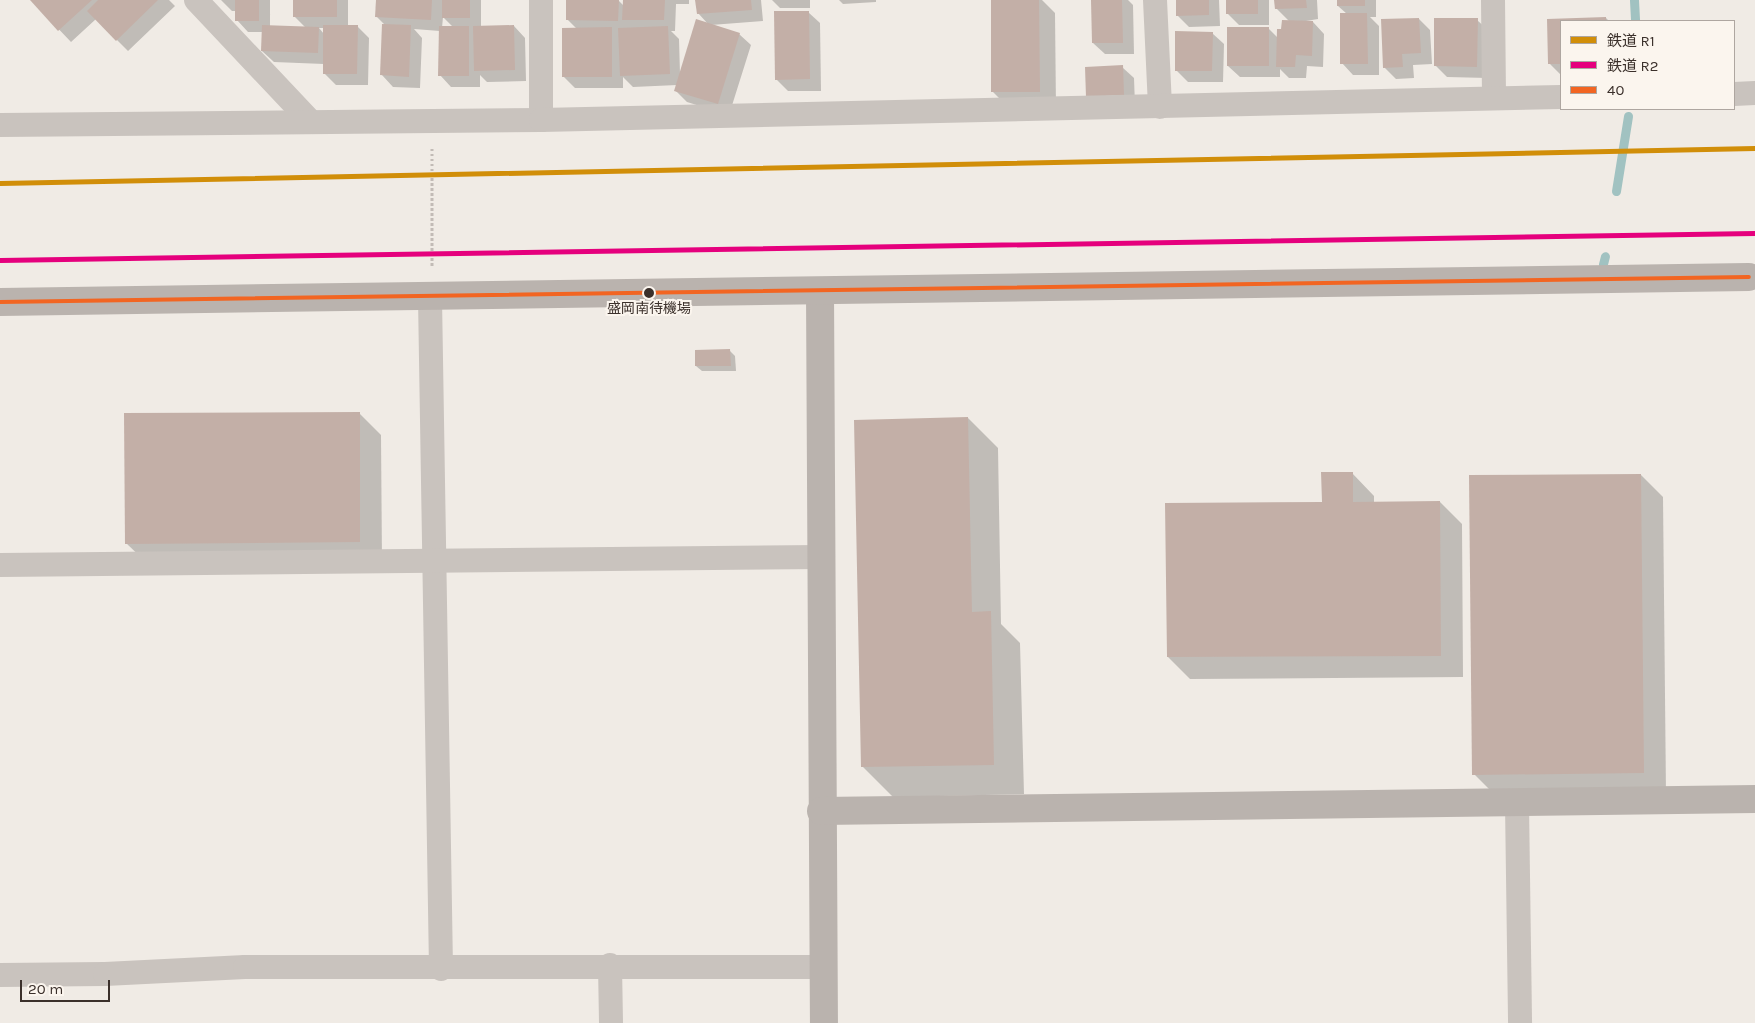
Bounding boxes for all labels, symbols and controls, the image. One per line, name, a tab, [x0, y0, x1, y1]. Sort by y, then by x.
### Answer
legend	[1560, 20, 1735, 110]
text: 鉄道 R1	[1607, 32, 1655, 50]
text: 鉄道 R2	[1607, 57, 1658, 75]
text: 40	[1607, 81, 1624, 99]
marker: 盛岡南待機場	[644, 288, 654, 298]
place label: 盛岡南待機場	[607, 301, 691, 317]
scale bar	[22, 970, 112, 1002]
text: 20 m	[28, 980, 63, 998]

